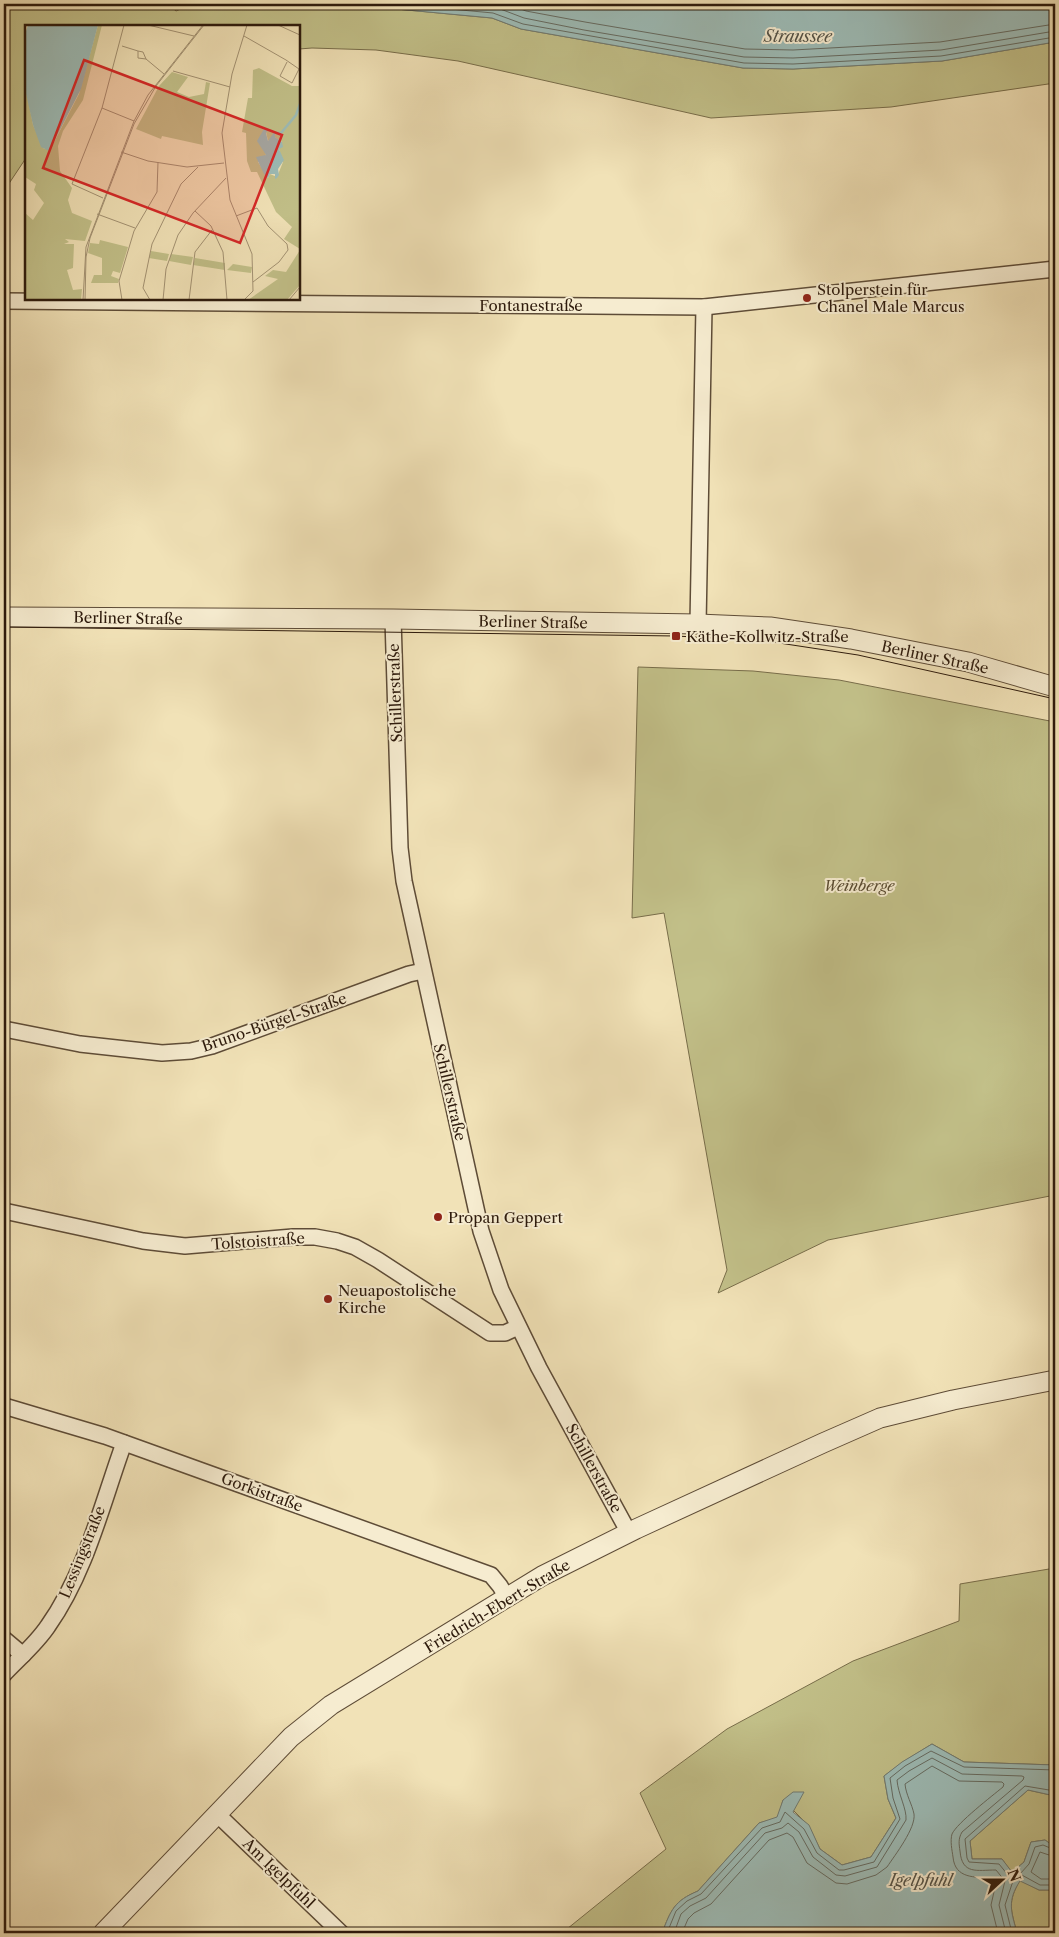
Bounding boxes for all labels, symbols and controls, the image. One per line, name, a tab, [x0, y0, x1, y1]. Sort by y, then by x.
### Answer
inset map	[25, 25, 300, 300]
water label: Straussee	[763, 26, 833, 46]
place label: Stolperstein für Chanel Male Marcus	[817, 280, 965, 316]
marker: Stolperstein für Chanel Male Marcus	[801, 292, 813, 304]
street label: Fontanestraße	[479, 296, 583, 315]
street label: Berliner Straße	[73, 608, 183, 628]
street label: Berliner Straße	[478, 612, 588, 632]
place label: Käthe-Kollwitz-Straße	[686, 627, 849, 646]
marker: Käthe-Kollwitz-Straße	[670, 630, 682, 642]
street label: Berliner Straße	[880, 636, 990, 678]
street label: Schillerstraße	[384, 643, 406, 743]
park label: Weinberge	[823, 876, 895, 895]
street label: Bruno-Bürgel-Straße	[199, 988, 349, 1056]
street label: Schillerstraße	[430, 1042, 470, 1142]
place label: Propan Geppert	[448, 1208, 563, 1227]
marker: Propan Geppert	[432, 1211, 444, 1223]
street label: Tolstoistraße	[211, 1228, 305, 1254]
place label: Neuapostolische Kirche	[338, 1281, 456, 1317]
marker: Neuapostolische Kirche	[322, 1293, 334, 1305]
street label: Schillerstraße	[562, 1420, 626, 1516]
street label: Gorkistraße	[219, 1468, 305, 1516]
street label: Lessingstraße	[55, 1503, 109, 1601]
street label: Friedrich-Ebert-Straße	[421, 1555, 573, 1657]
street label: Am Igelpfuhl	[238, 1833, 319, 1912]
north arrow	[976, 1854, 1026, 1904]
text: N	[1004, 1866, 1025, 1884]
water label: Igelpfuhl	[887, 1870, 955, 1890]

